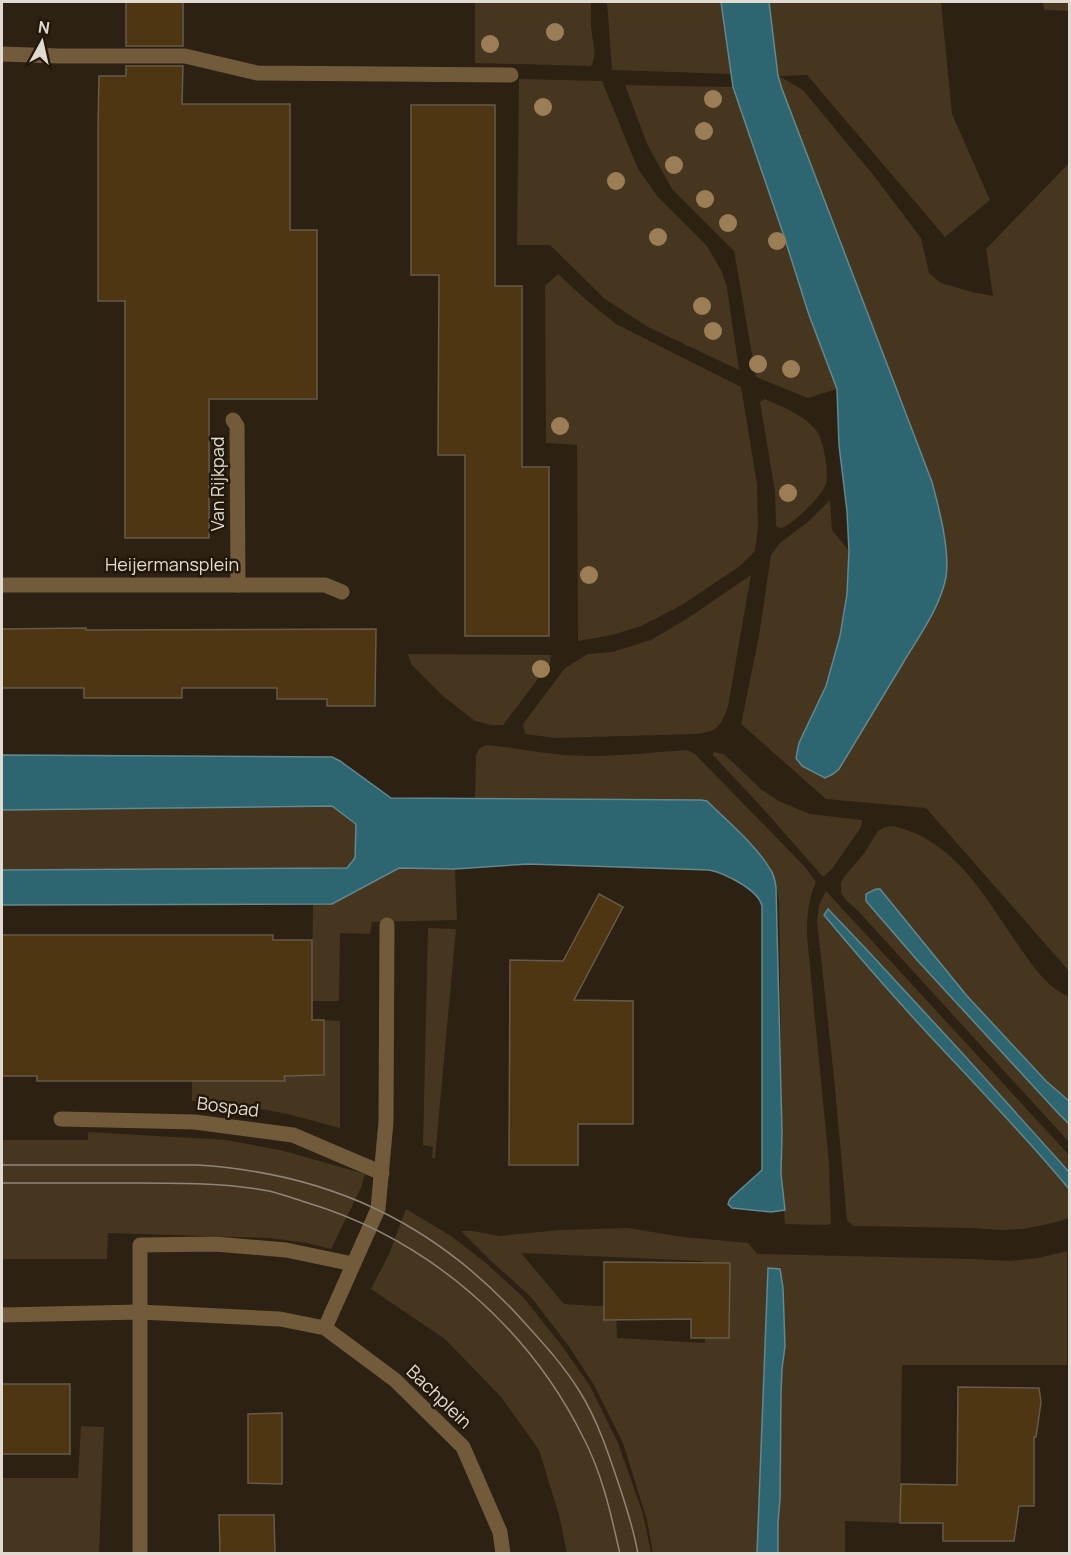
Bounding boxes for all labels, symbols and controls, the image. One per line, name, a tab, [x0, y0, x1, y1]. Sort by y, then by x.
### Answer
north arrow	[12, 12, 72, 72]
text: N	[37, 15, 51, 39]
street label: Van Rijkpad	[205, 437, 229, 531]
street label: Heijermansplein	[105, 552, 239, 576]
street label: Bospad	[196, 1090, 261, 1122]
street label: Bachplein	[402, 1359, 478, 1433]

